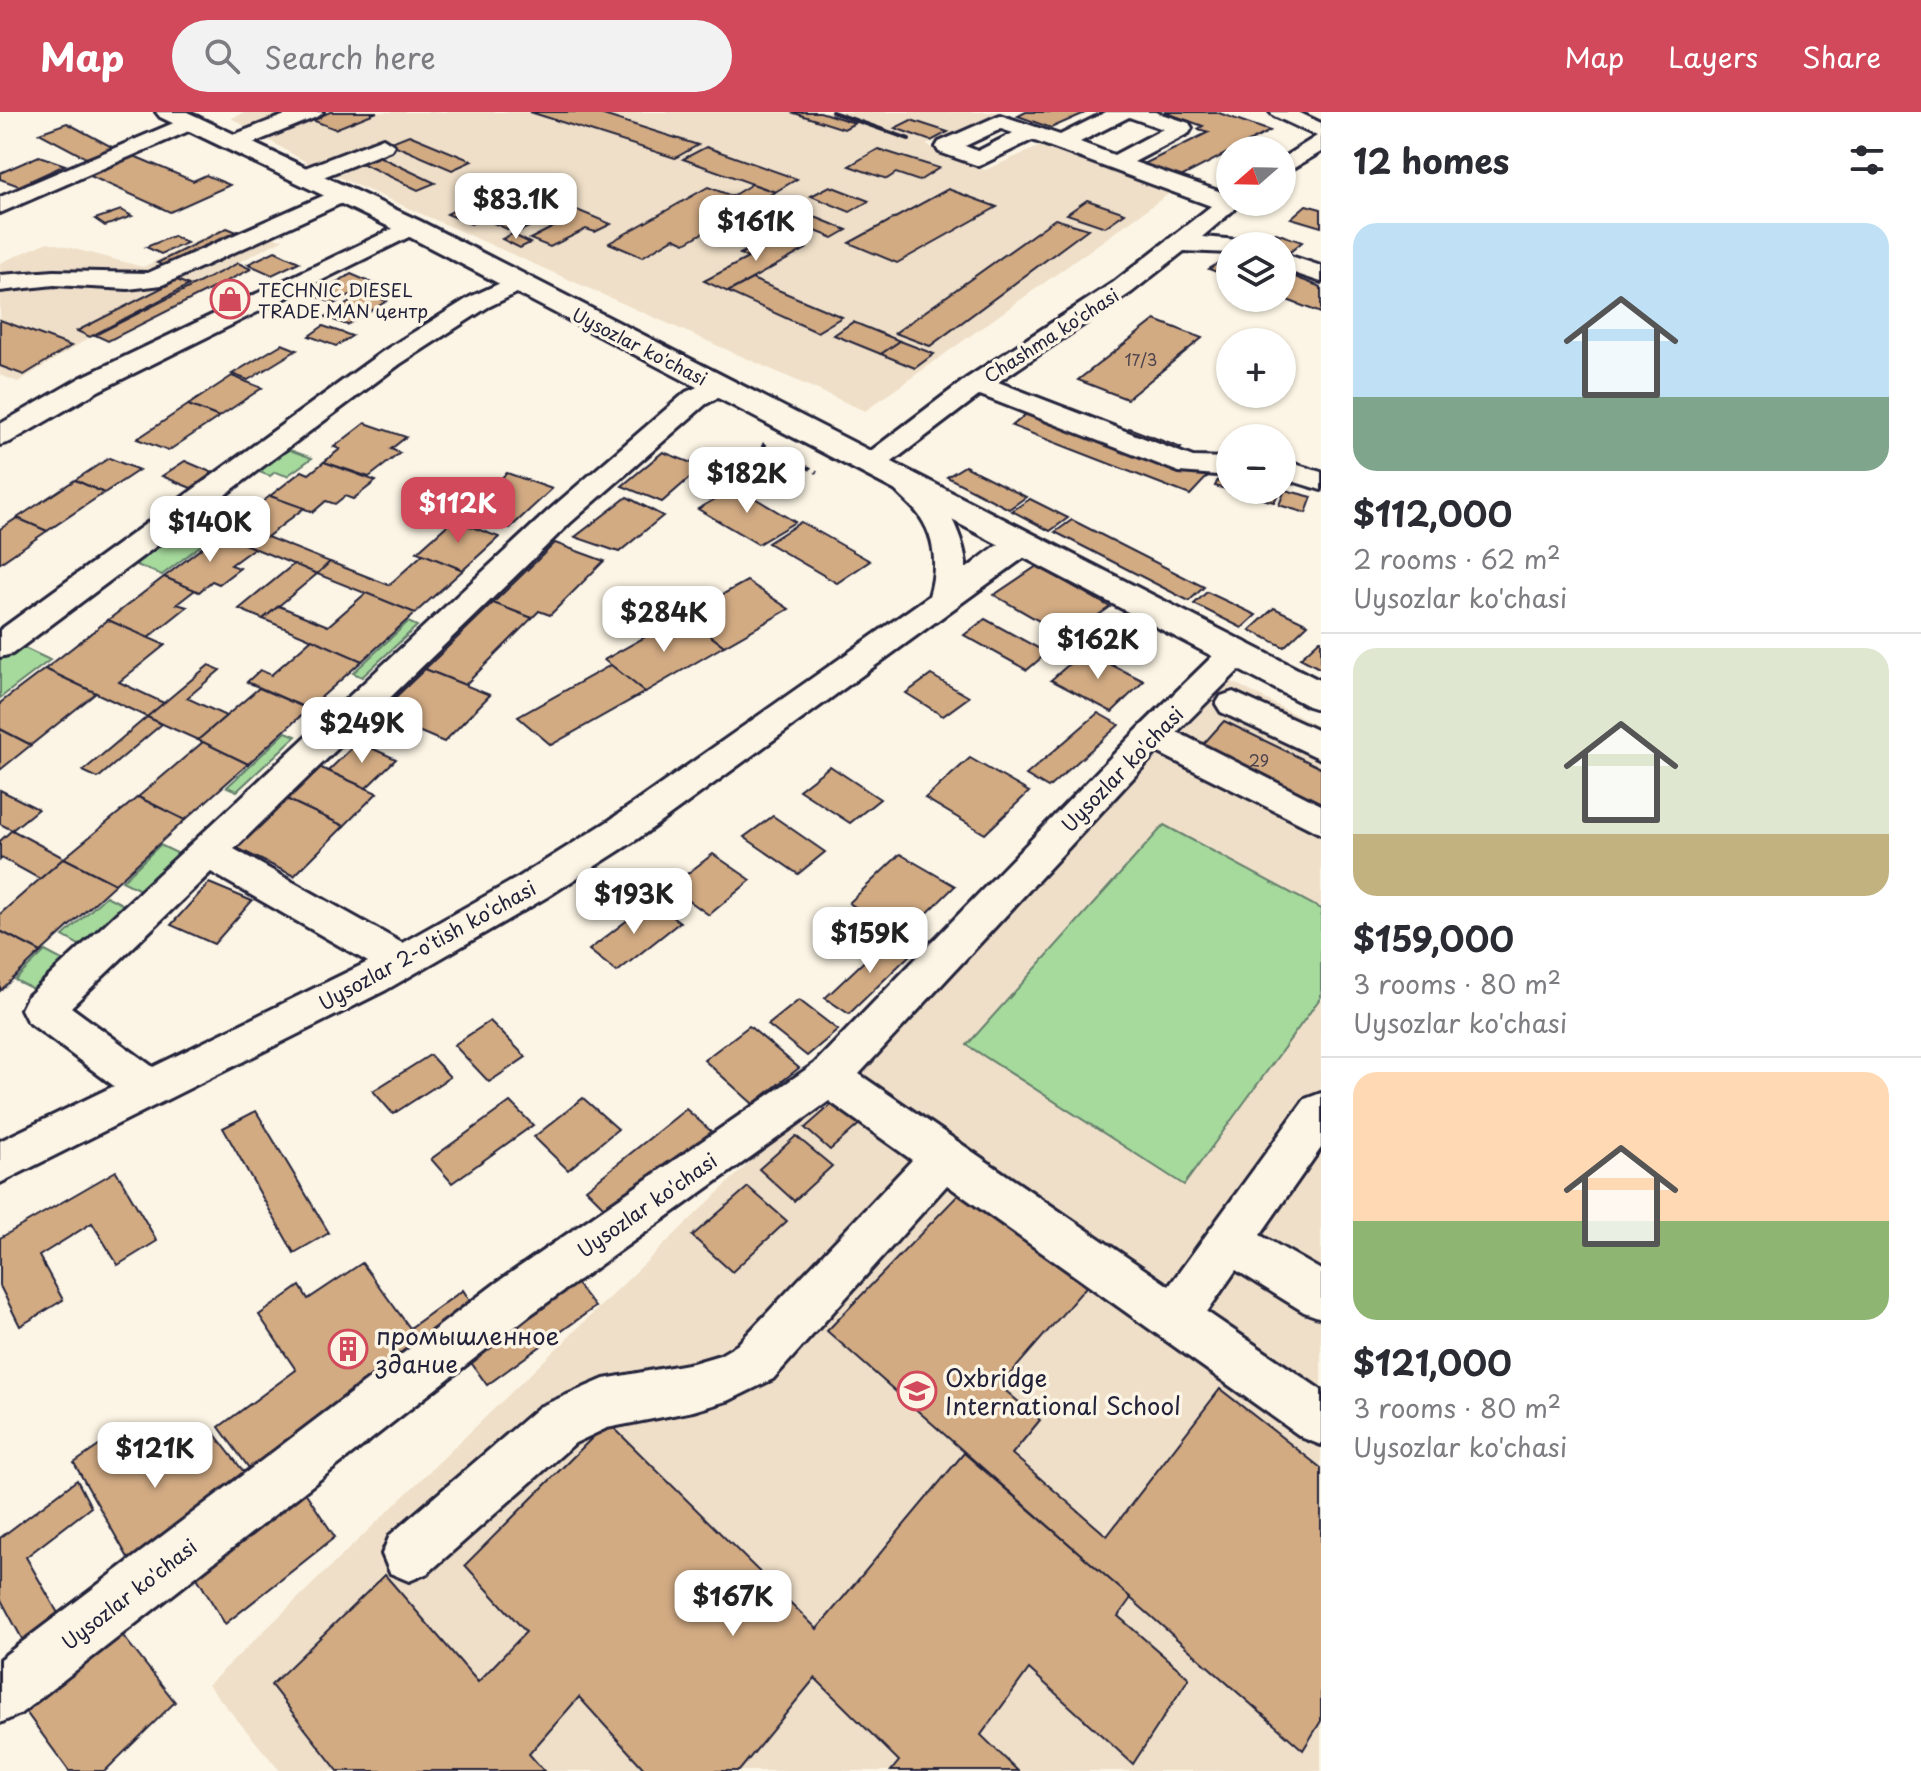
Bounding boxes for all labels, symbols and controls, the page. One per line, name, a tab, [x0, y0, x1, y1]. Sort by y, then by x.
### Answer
search box	[172, 20, 732, 92]
text: Map	[40, 28, 124, 85]
icon: search	[200, 34, 244, 78]
text: Search here	[264, 34, 436, 79]
text: Map	[1564, 35, 1624, 78]
text: Layers	[1668, 35, 1758, 78]
text: Share	[1802, 35, 1881, 78]
text: 12 homes	[1353, 134, 1509, 186]
north arrow	[1216, 136, 1296, 216]
map controls	[1216, 136, 1296, 504]
icon: filters	[1845, 138, 1889, 182]
pin: $83.1K	[451, 173, 581, 241]
text: $83.1K	[473, 179, 559, 218]
pin: $161K	[700, 195, 812, 263]
text: $161K	[717, 201, 795, 240]
button: layers	[1216, 232, 1296, 312]
icon: home	[1549, 275, 1693, 419]
place label: TECHNIC DIESEL TRADE MAN центр	[258, 276, 428, 324]
shop icon: TECHNIC DIESEL TRADE MAN центр	[209, 278, 251, 320]
street label: Chashma ko'chasi	[978, 281, 1124, 389]
street label: Uysozlar ko'chasi	[568, 300, 712, 392]
button: +	[1216, 328, 1296, 408]
house number: 17/3	[1125, 347, 1157, 371]
button: −	[1216, 424, 1296, 504]
pin: $182K	[691, 447, 803, 515]
text: $182K	[707, 453, 787, 492]
pin: $112K	[402, 477, 514, 545]
text: $112K	[419, 483, 497, 522]
text: $112,000	[1353, 487, 1512, 539]
pin: $140K	[154, 496, 266, 564]
text: $140K	[168, 502, 252, 541]
text: 2 rooms · 62 m²	[1353, 539, 1561, 578]
text: Uysozlar ko'chasi	[1353, 578, 1567, 617]
pin: $284K	[608, 586, 720, 654]
text: $284K	[620, 592, 708, 631]
pin: $162K	[1042, 613, 1154, 681]
text: $162K	[1057, 619, 1139, 658]
pin: $249K	[306, 697, 418, 765]
street label: Uysozlar ko'chasi	[1054, 699, 1190, 839]
icon: home	[1549, 700, 1693, 844]
text: $249K	[319, 703, 405, 742]
house number: 29	[1249, 748, 1269, 772]
pin: $193K	[578, 868, 690, 936]
street label: Uysozlar 2-o'tish ko'chasi	[313, 873, 541, 1017]
text: $193K	[594, 874, 674, 913]
pin: $159K	[814, 907, 926, 975]
text: $159,000	[1353, 912, 1514, 964]
text: $159K	[831, 913, 909, 952]
text: 3 rooms · 80 m²	[1353, 964, 1561, 1003]
text: Uysozlar ko'chasi	[1353, 1003, 1567, 1042]
icon: home	[1549, 1124, 1693, 1268]
street label: Uysozlar ko'chasi	[571, 1145, 723, 1265]
place label: промышленное здание	[375, 1317, 559, 1381]
building icon: промышленное здание	[327, 1328, 369, 1370]
text: $121,000	[1353, 1336, 1512, 1388]
place label: Oxbridge International School	[945, 1359, 1181, 1423]
school or university icon: Oxbridge International School	[896, 1370, 938, 1412]
text: 3 rooms · 80 m²	[1353, 1388, 1561, 1427]
pin: $121K	[99, 1422, 211, 1490]
text: Uysozlar ko'chasi	[1353, 1427, 1567, 1466]
text: $121K	[116, 1428, 194, 1467]
street label: Uysozlar ko'chasi	[55, 1531, 203, 1657]
pin: $167K	[677, 1570, 789, 1638]
text: $167K	[693, 1576, 773, 1615]

